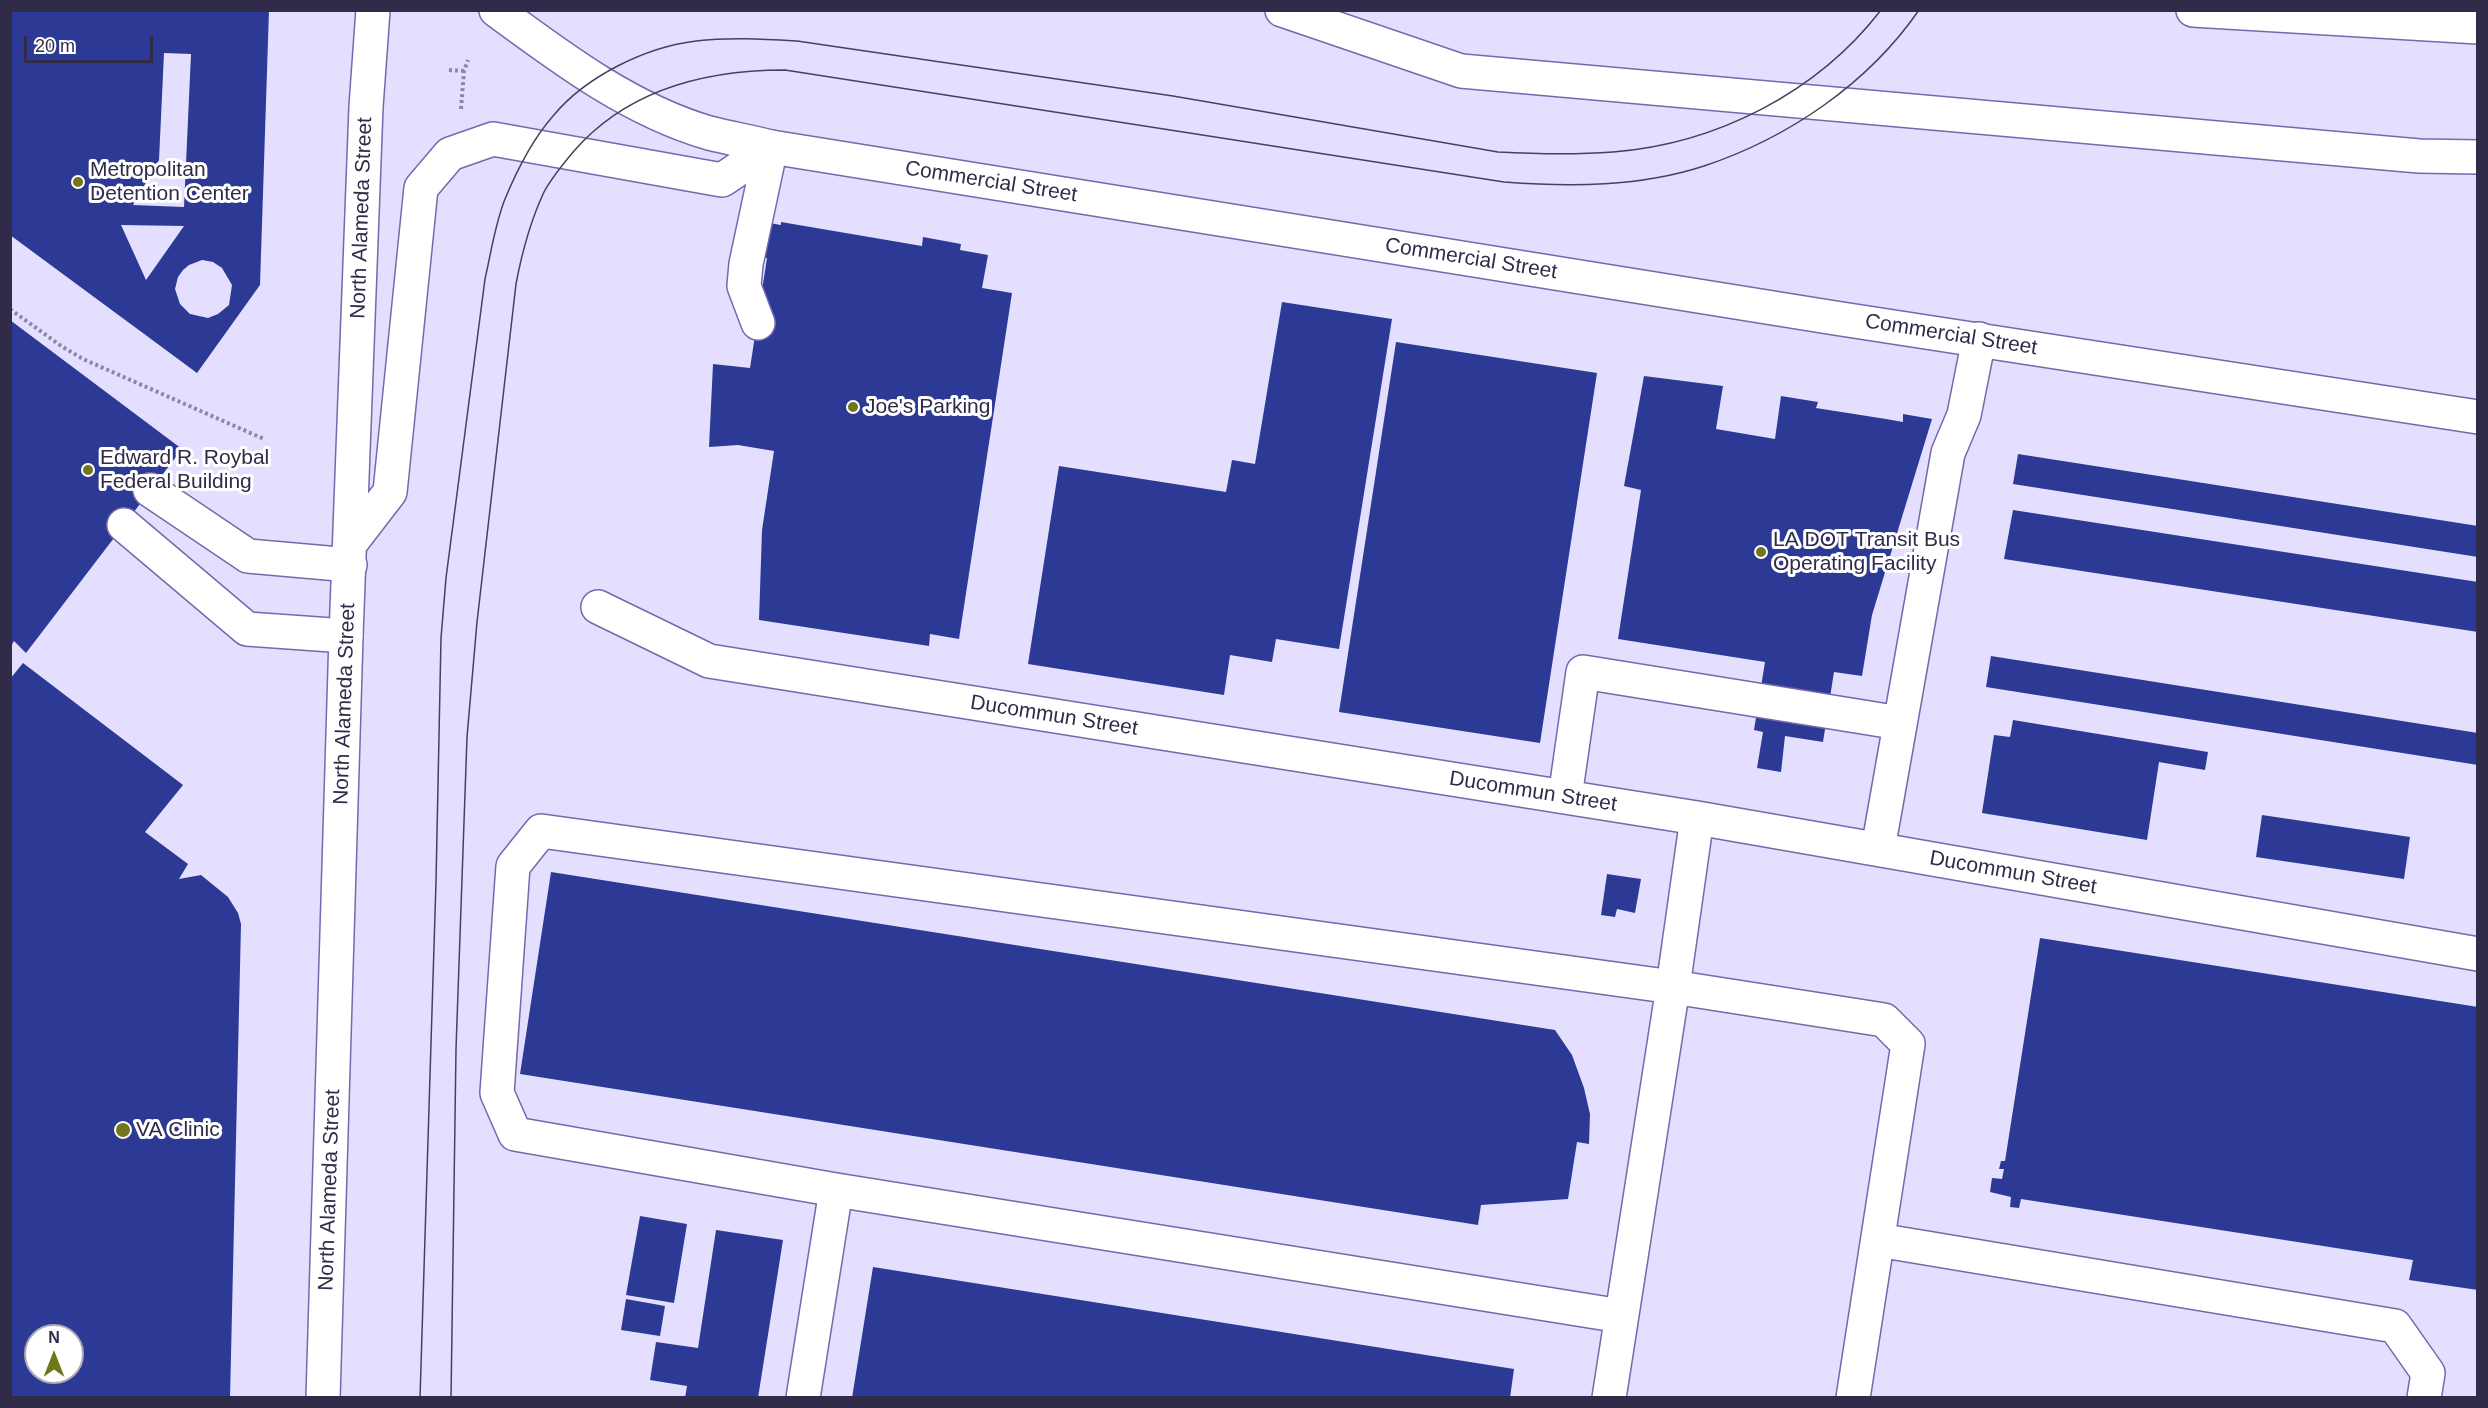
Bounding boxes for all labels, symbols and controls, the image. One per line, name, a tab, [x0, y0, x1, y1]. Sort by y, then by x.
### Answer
scale bar	[27, 24, 156, 62]
text: 20 m	[35, 36, 75, 56]
street label: North Alameda Street	[346, 117, 378, 319]
street label: Commercial Street	[903, 156, 1079, 208]
place label: Metropolitan Detention Center	[90, 157, 249, 207]
marker: Metropolitan Detention Center	[71, 175, 85, 189]
street label: Commercial Street	[1383, 233, 1559, 285]
street label: Commercial Street	[1863, 309, 2039, 361]
place label: Joe's Parking	[865, 394, 990, 420]
marker: Joe's Parking	[846, 400, 860, 414]
place label: Edward R. Roybal Federal Building	[100, 445, 269, 495]
marker: Edward R. Roybal Federal Building	[81, 463, 95, 477]
place label: LA DOT Transit Bus Operating Facility	[1773, 527, 1960, 577]
marker: LA DOT Transit Bus Operating Facility	[1754, 545, 1768, 559]
street label: North Alameda Street	[329, 603, 361, 805]
street label: Ducommun Street	[968, 690, 1140, 742]
street label: Ducommun Street	[1447, 766, 1619, 818]
street label: Ducommun Street	[1927, 846, 2099, 900]
street label: North Alameda Street	[314, 1089, 346, 1291]
place label: VA Clinic	[136, 1117, 220, 1143]
marker: VA Clinic	[114, 1121, 132, 1139]
north arrow	[24, 1324, 84, 1384]
text: N	[48, 1329, 60, 1346]

